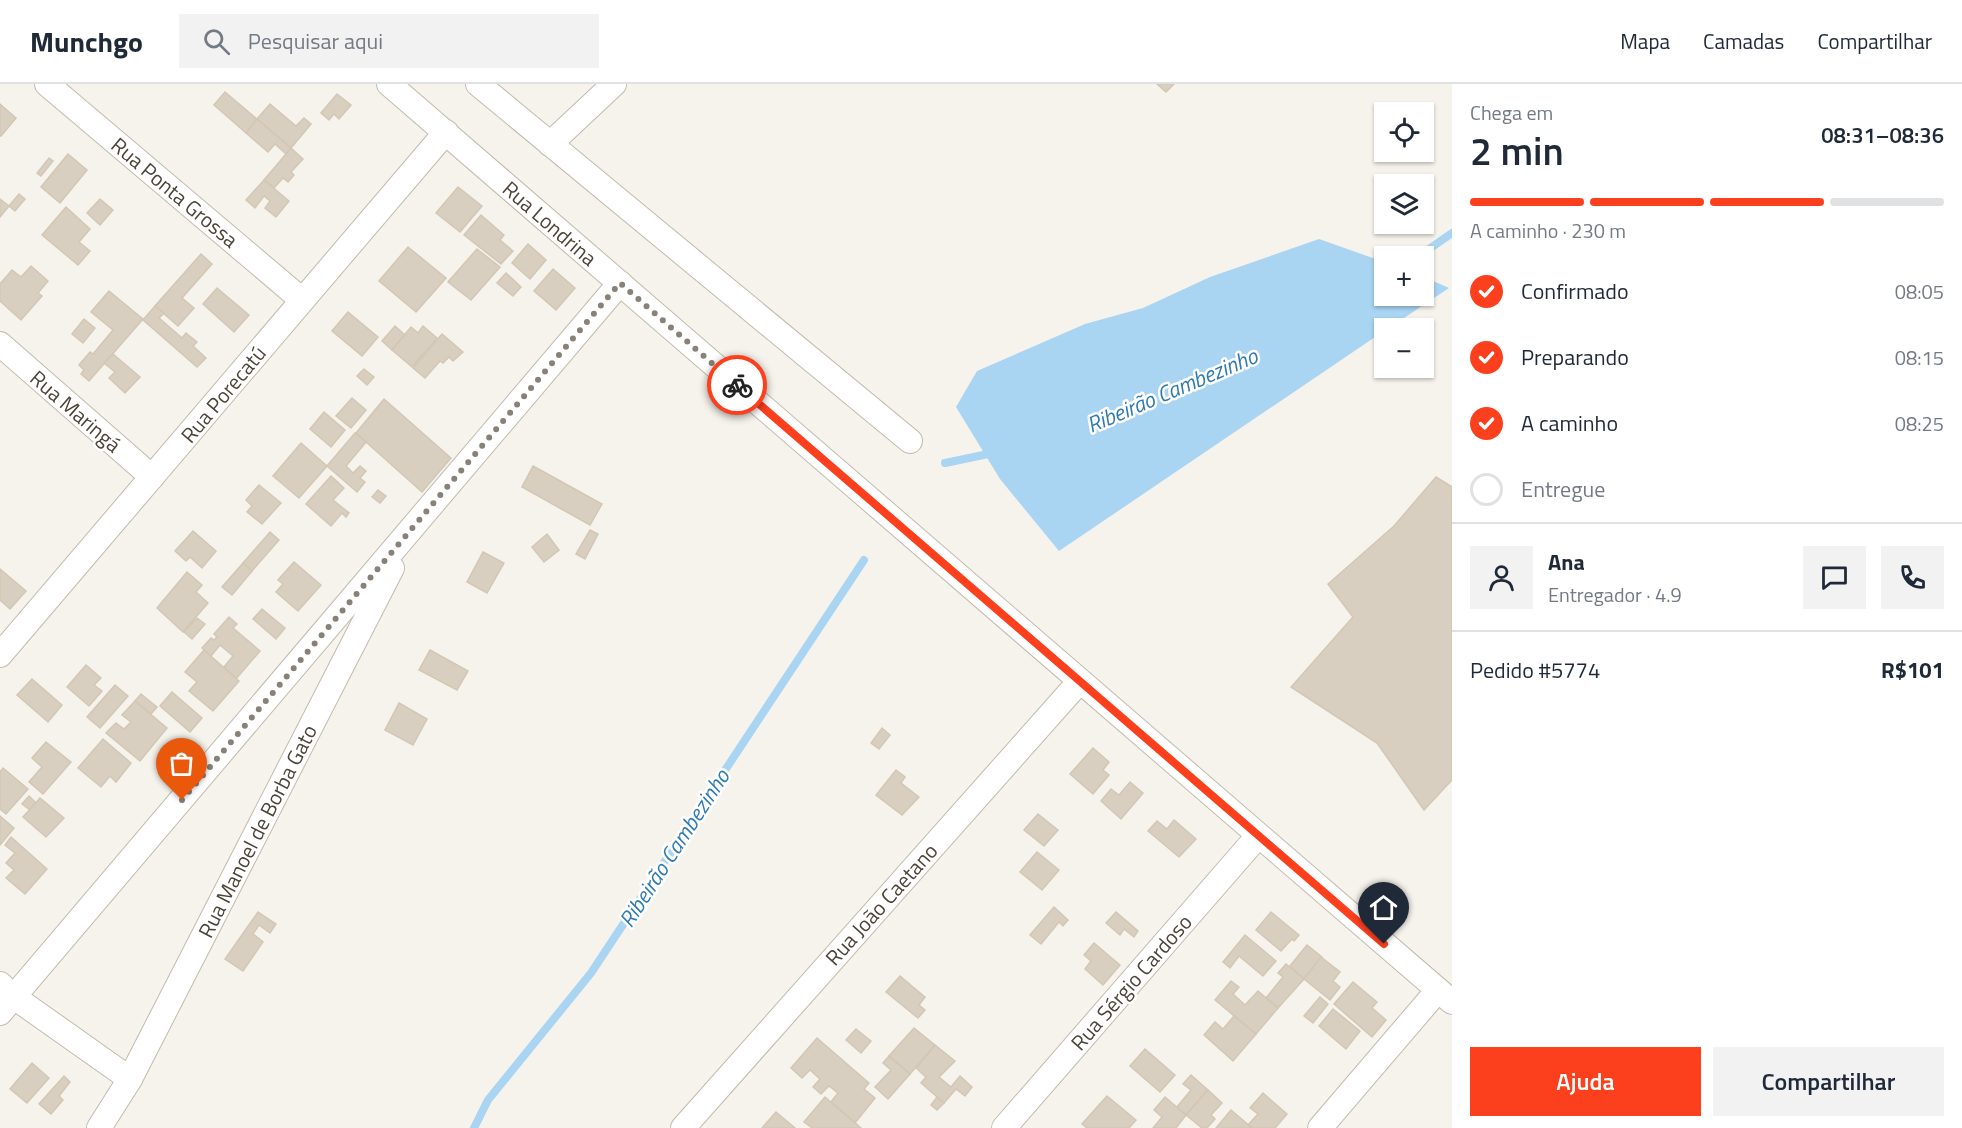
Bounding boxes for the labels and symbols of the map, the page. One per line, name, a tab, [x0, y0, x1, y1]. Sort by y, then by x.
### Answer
street label: Rua Ponta Grossa	[104, 129, 246, 255]
street label: Rua Londrina	[496, 173, 605, 274]
street label: Rua Porecatú	[173, 338, 273, 450]
water label: Ribeirão Cambezinho	[1081, 338, 1264, 441]
courier	[707, 355, 767, 415]
street label: Rua Maringá	[23, 362, 129, 460]
street label: Rua Manoel de Borba Gato	[189, 719, 325, 943]
pin	[156, 738, 207, 800]
water label: Ribeirão Cambezinho	[610, 761, 739, 934]
street label: Rua João Caetano	[817, 836, 945, 972]
pin	[1358, 882, 1409, 944]
street label: Rua Sérgio Cardoso	[1063, 907, 1199, 1057]

